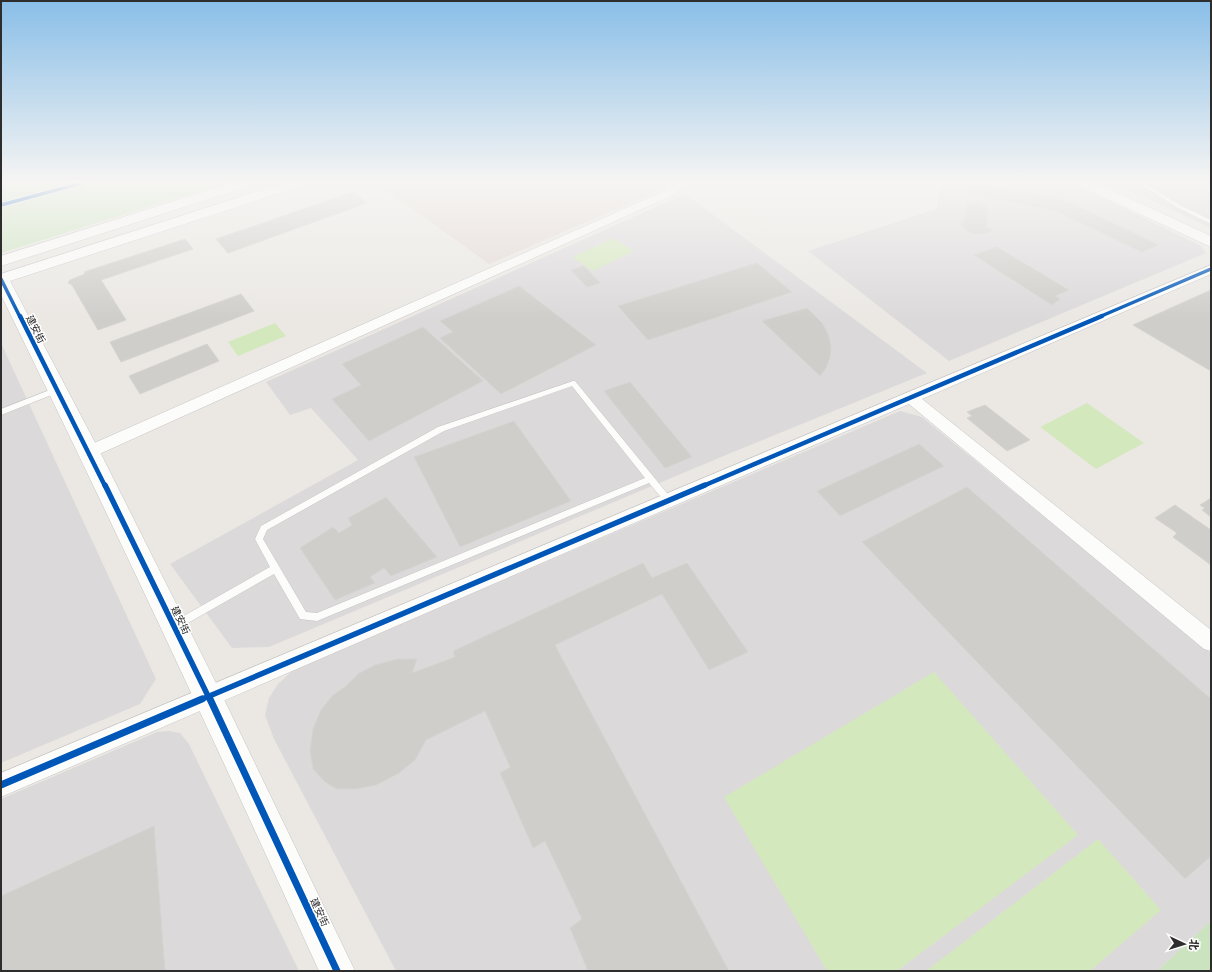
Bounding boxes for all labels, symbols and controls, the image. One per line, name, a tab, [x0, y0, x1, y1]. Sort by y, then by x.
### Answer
street label: 建安街	[24, 313, 48, 345]
street label: 建安街	[169, 604, 193, 636]
street label: 建安街	[308, 896, 332, 928]
north arrow	[1164, 924, 1204, 964]
text: 北	[1187, 939, 1201, 951]

